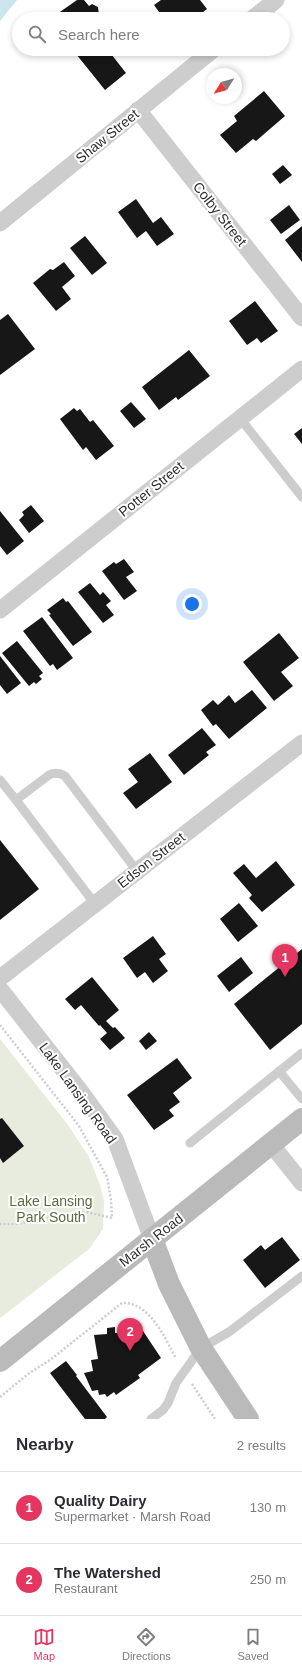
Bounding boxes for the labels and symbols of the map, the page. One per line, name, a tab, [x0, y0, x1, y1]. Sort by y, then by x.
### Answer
north arrow	[206, 68, 242, 104]
street label: Shaw Street	[72, 106, 142, 166]
street label: Colby Street	[190, 179, 250, 249]
street label: Potter Street	[115, 458, 187, 520]
your location	[182, 594, 202, 614]
street label: Edson Street	[114, 829, 188, 891]
pin: 1	[272, 944, 298, 977]
street label: Lake Lansing Road	[36, 1039, 120, 1147]
park label: Lake Lansing Park South	[9, 1193, 93, 1225]
street label: Marsh Road	[116, 1210, 186, 1270]
pin: 2	[117, 1318, 143, 1351]

